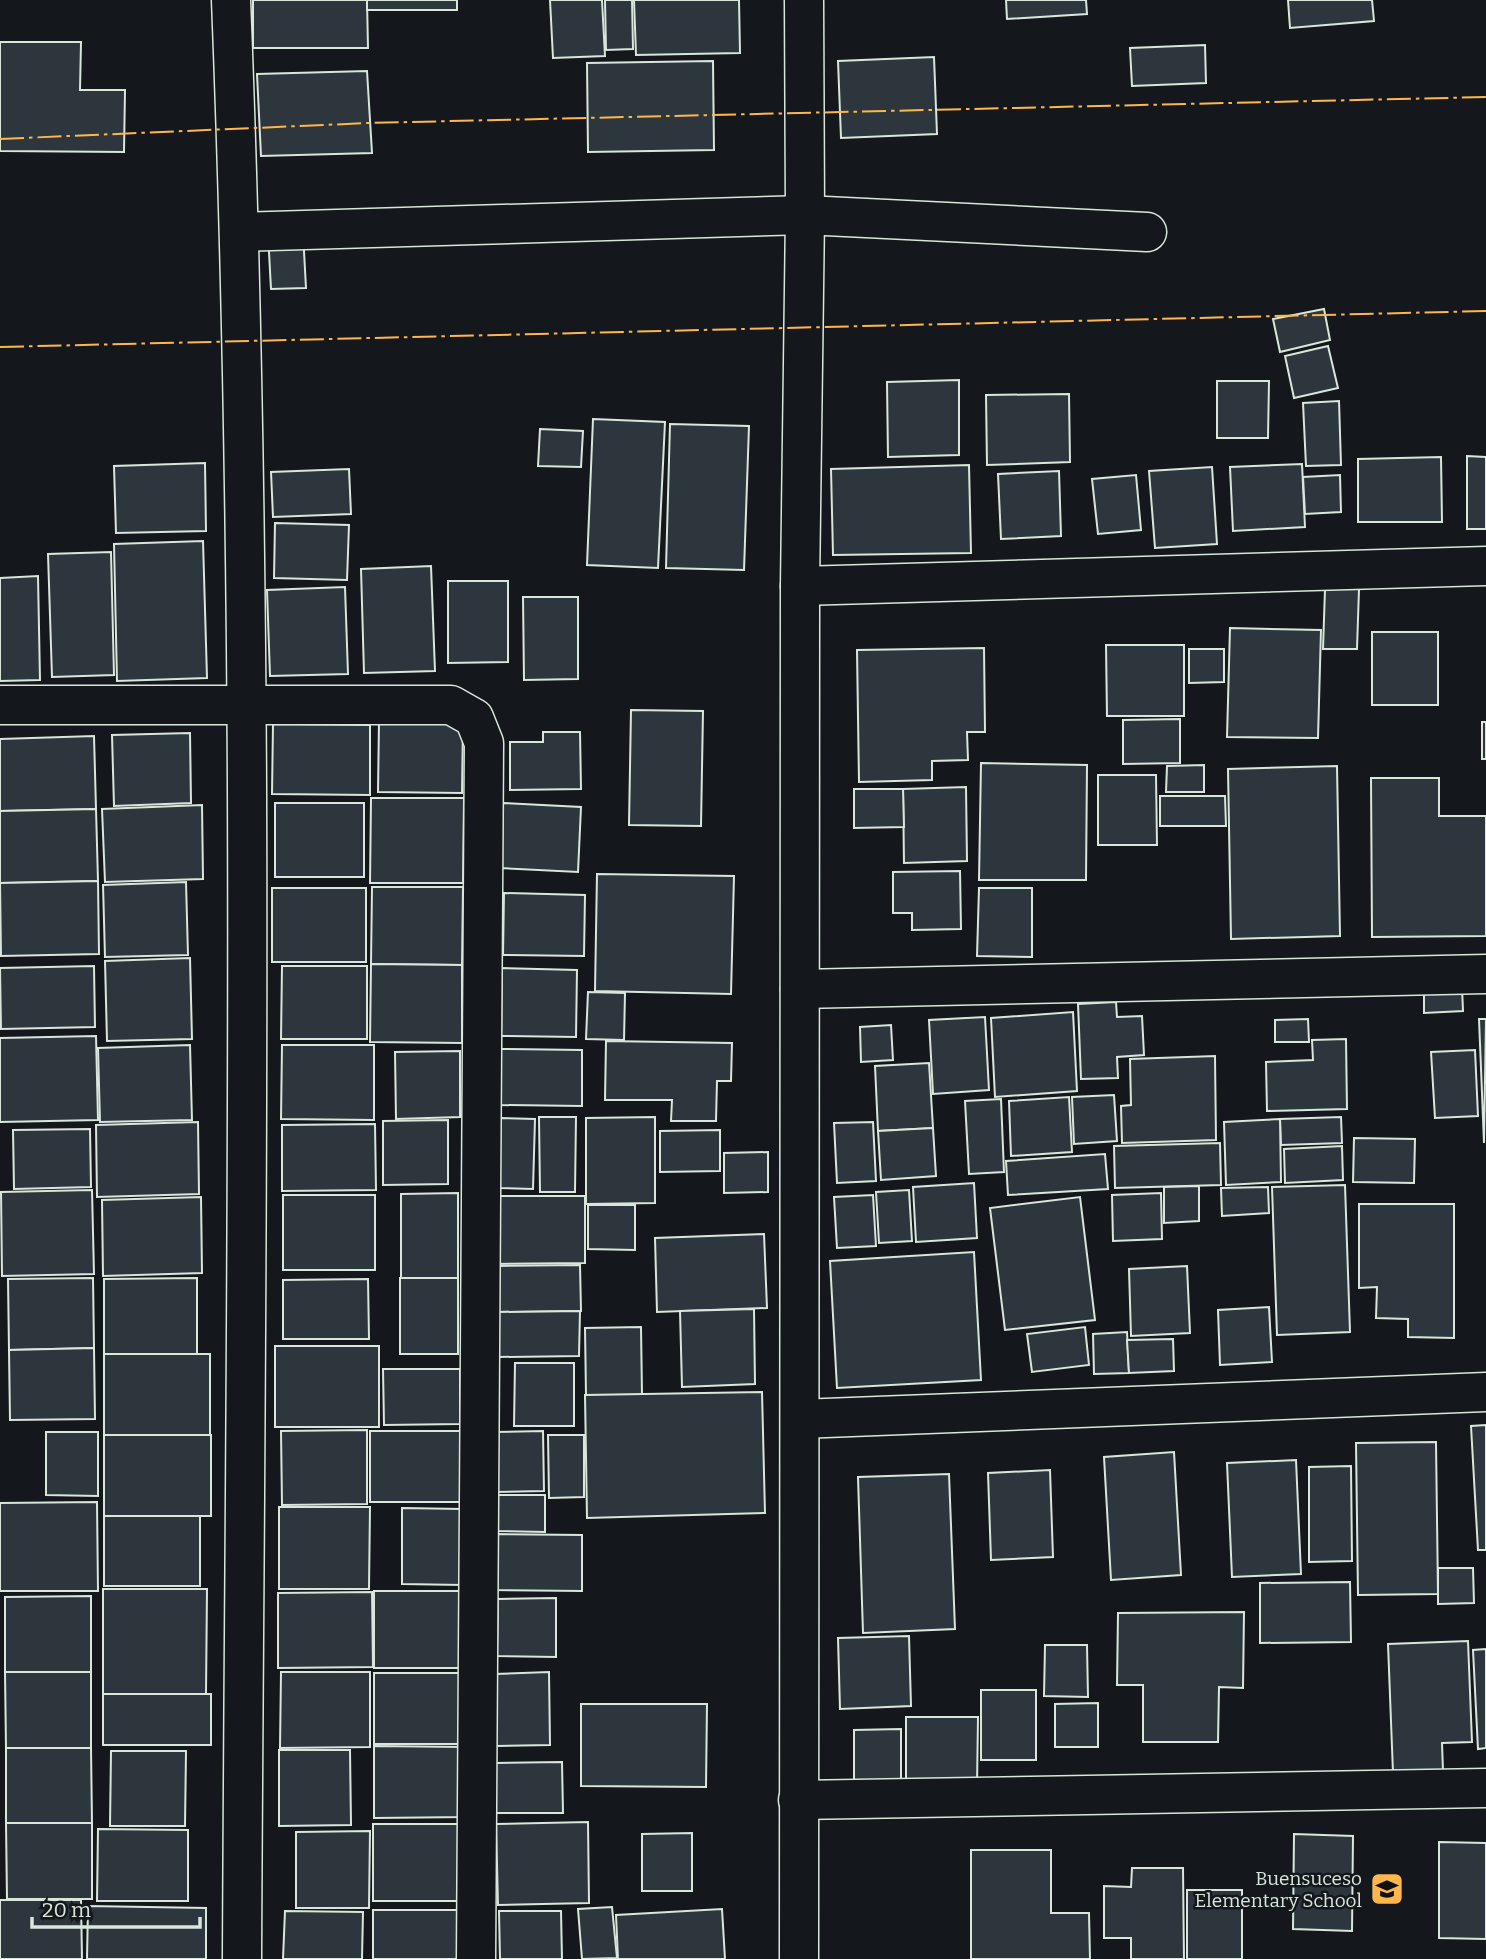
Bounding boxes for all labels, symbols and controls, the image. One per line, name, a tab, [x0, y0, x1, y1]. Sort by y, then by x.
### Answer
place label: Buensuceso Elementary School	[1195, 1867, 1362, 1912]
school or university icon: Buensuceso Elementary School	[1368, 1870, 1406, 1908]
scale bar	[32, 1885, 200, 1929]
text: 20 m	[42, 1897, 91, 1923]

